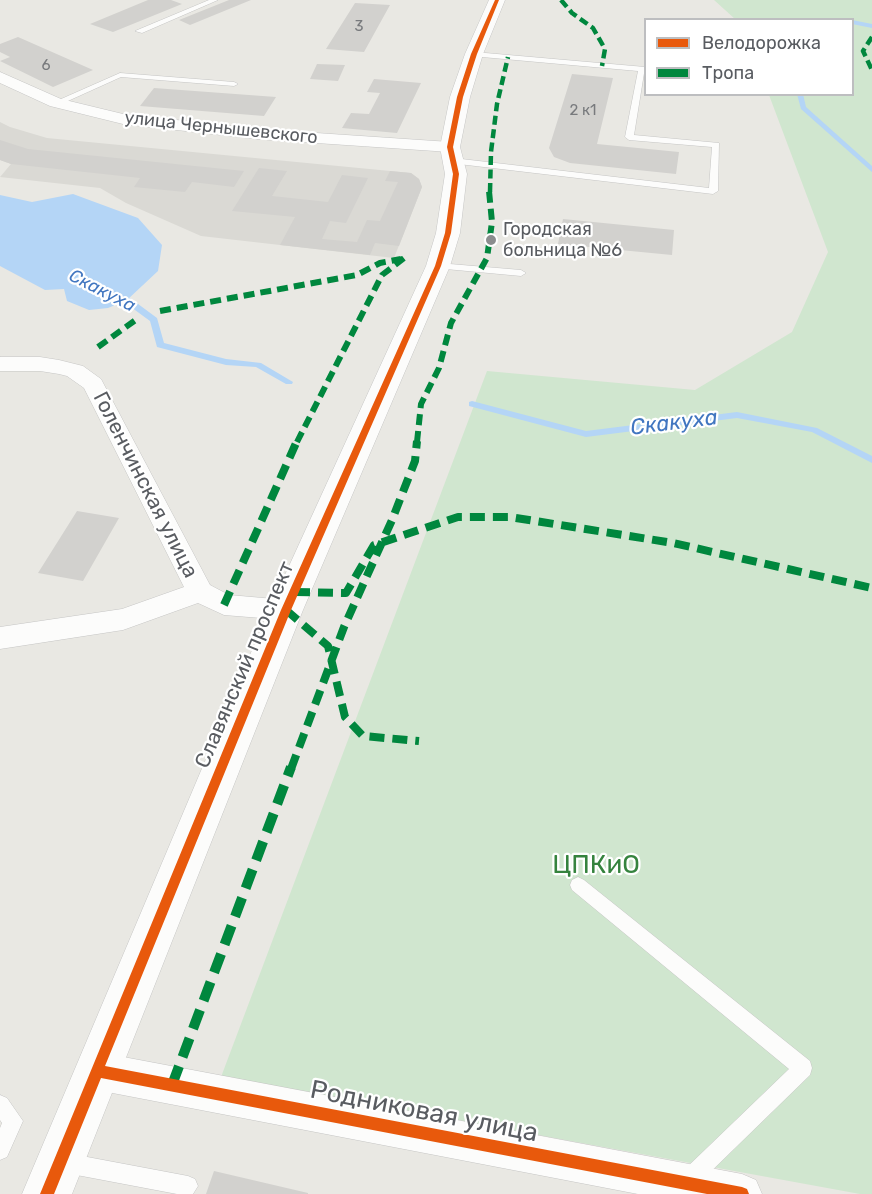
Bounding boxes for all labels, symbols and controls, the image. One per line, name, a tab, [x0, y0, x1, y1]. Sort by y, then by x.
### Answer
house number: 3	[354, 18, 364, 36]
legend	[644, 18, 854, 96]
text: Велодорожка	[702, 32, 821, 54]
house number: 6	[41, 57, 51, 75]
text: Тропа	[702, 62, 754, 84]
house number: 2 к1	[570, 102, 596, 120]
street label: улица Чернышевского	[123, 107, 319, 149]
place label: Городская больница №6	[503, 219, 622, 262]
marker: Городская больница №6	[484, 233, 498, 247]
water label: Скакуха	[65, 265, 139, 317]
street label: Голенчинская улица	[87, 388, 203, 582]
water label: Скакуха	[629, 405, 719, 441]
street label: Славянский проспект	[190, 558, 300, 772]
park label: ЦПКиО	[552, 849, 640, 881]
street label: Родниковая улица	[307, 1075, 541, 1149]

